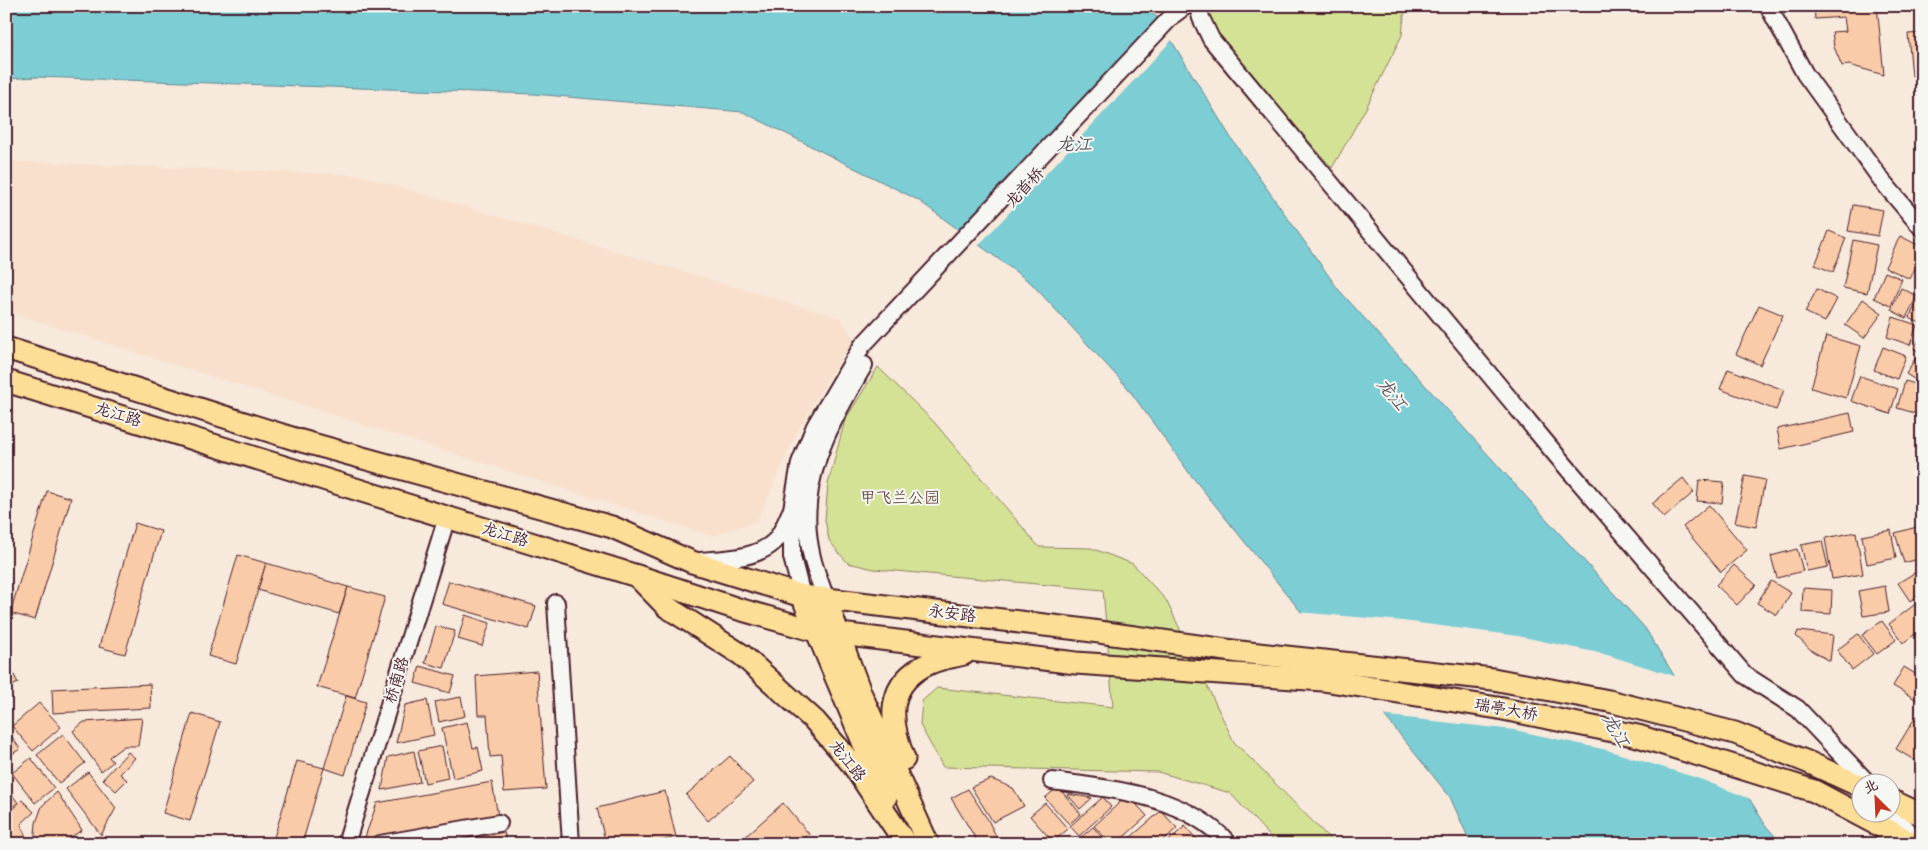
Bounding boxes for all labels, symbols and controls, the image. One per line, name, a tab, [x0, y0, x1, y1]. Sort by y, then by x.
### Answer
water label: 龙江	[1056, 131, 1093, 160]
street label: 龙首桥	[999, 162, 1051, 214]
water label: 龙江	[1368, 372, 1414, 419]
street label: 龙江路	[91, 396, 145, 434]
park label: 甲飞兰公园	[860, 486, 940, 511]
street label: 龙江路	[478, 516, 532, 554]
street label: 永安路	[927, 599, 977, 629]
street label: 桥南路	[378, 653, 416, 707]
street label: 瑞亭大桥	[1472, 692, 1540, 728]
water label: 龙江	[1593, 708, 1637, 755]
street label: 龙江路	[822, 734, 872, 788]
north arrow	[1850, 772, 1900, 822]
text: 北	[1860, 774, 1882, 800]

